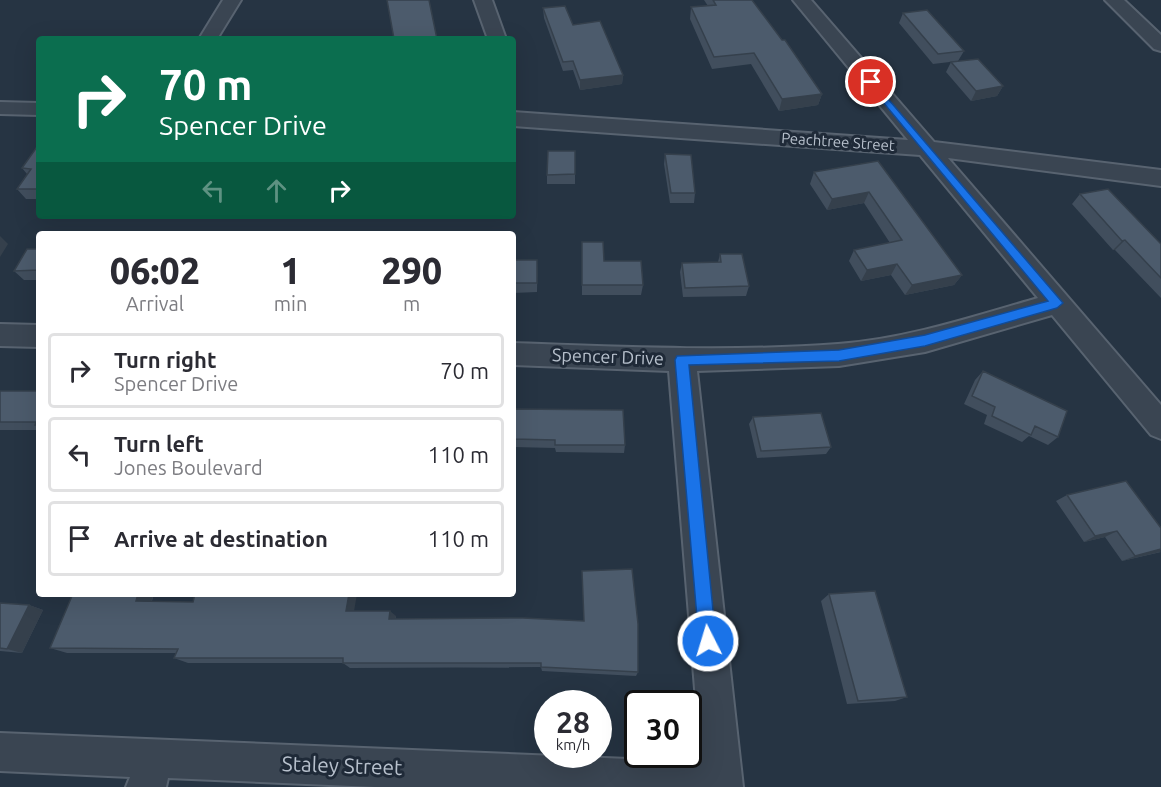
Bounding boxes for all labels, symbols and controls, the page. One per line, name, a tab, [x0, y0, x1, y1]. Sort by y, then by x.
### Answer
pin	[845, 56, 896, 107]
icon: right	[60, 60, 138, 138]
text: 70 m	[159, 61, 253, 108]
icon: arrive	[854, 65, 887, 98]
text: Spencer Drive	[159, 110, 327, 140]
street label: Peachtree Street	[781, 129, 895, 154]
icon: left	[197, 174, 230, 207]
icon: ahead	[260, 174, 293, 207]
icon: right	[323, 174, 356, 207]
text: 06:02	[110, 250, 200, 291]
text: 1	[280, 250, 301, 291]
text: 290	[381, 250, 442, 291]
text: Arrival	[126, 292, 184, 315]
text: min	[274, 292, 307, 315]
text: m	[403, 292, 420, 315]
street label: Spencer Drive	[552, 344, 664, 368]
text: Turn right	[114, 347, 216, 372]
icon: right	[63, 354, 96, 387]
text: 70 m	[440, 358, 489, 383]
text: Spencer Drive	[114, 372, 238, 395]
text: Turn left	[114, 431, 204, 456]
icon: left	[63, 438, 96, 471]
text: 110 m	[428, 442, 489, 467]
text: Jones Boulevard	[114, 456, 263, 479]
icon: arrive	[63, 522, 96, 555]
text: Arrive at destination	[114, 526, 328, 551]
text: 110 m	[428, 526, 489, 551]
position arrow	[676, 609, 740, 673]
speed limit sign: 30	[624, 690, 702, 768]
text: 28	[556, 705, 590, 739]
text: km/h	[556, 736, 590, 753]
street label: Staley Street	[281, 751, 403, 779]

